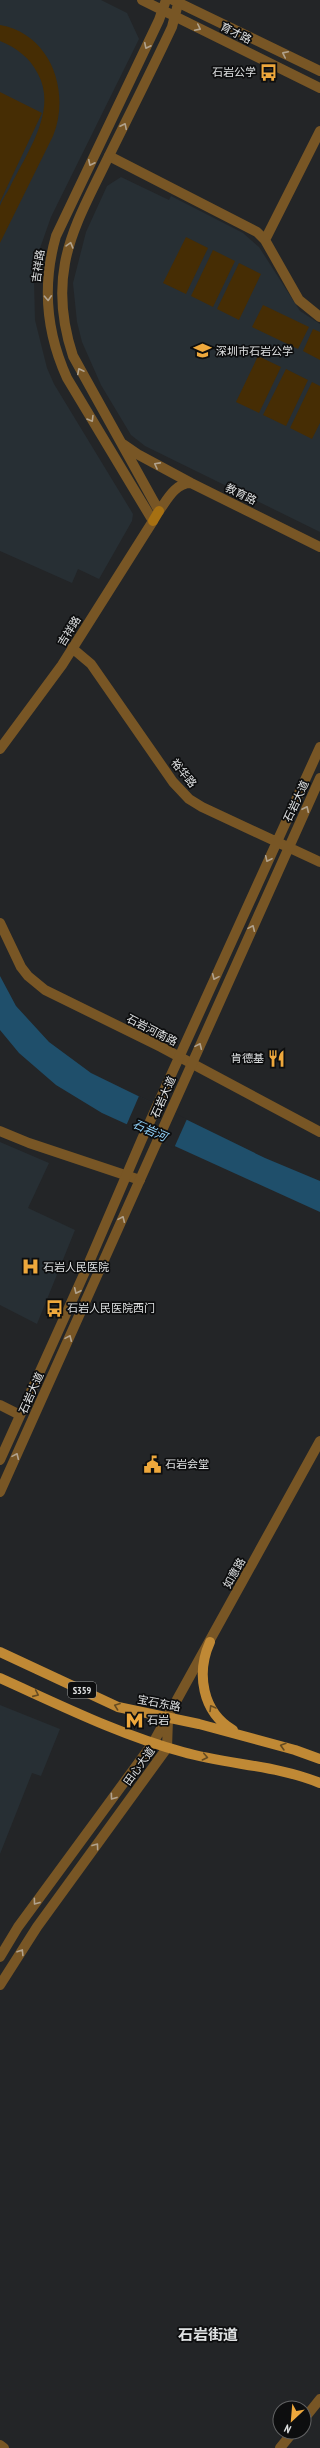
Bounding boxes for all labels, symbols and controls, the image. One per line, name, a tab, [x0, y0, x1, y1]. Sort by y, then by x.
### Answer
street label: 育才路	[218, 19, 254, 47]
one-way arrow	[194, 23, 202, 31]
one-way arrow	[144, 42, 152, 49]
one-way arrow	[282, 51, 289, 59]
bus stop icon: 石岩公学	[259, 62, 279, 82]
place label: 石岩公学	[212, 65, 256, 79]
one-way arrow	[119, 123, 127, 131]
one-way arrow	[88, 159, 95, 166]
one-way arrow	[65, 241, 74, 248]
street label: 吉祥路	[29, 249, 47, 283]
one-way arrow	[43, 295, 52, 301]
school or university icon: 深圳市石岩公学	[193, 341, 213, 361]
place label: 深圳市石岩公学	[216, 344, 293, 358]
one-way arrow	[78, 367, 85, 375]
one-way arrow	[87, 415, 94, 422]
one-way arrow	[153, 462, 161, 469]
street label: 教育路	[223, 480, 259, 508]
street label: 吉祥路	[54, 613, 84, 649]
street label: 裕华路	[168, 756, 200, 790]
street label: 石岩大道	[280, 778, 312, 824]
one-way arrow	[301, 806, 309, 814]
one-way arrow	[265, 855, 273, 862]
one-way arrow	[247, 924, 255, 932]
one-way arrow	[212, 973, 220, 981]
street label: 石岩河南路	[124, 1011, 180, 1049]
one-way arrow	[194, 1043, 202, 1051]
restaurant icon: 肯德基	[267, 1048, 287, 1068]
place label: 肯德基	[231, 1051, 264, 1065]
street label: 石岩大道	[148, 1074, 178, 1120]
water label: 石岩河	[130, 1116, 171, 1145]
one-way arrow	[117, 1216, 125, 1223]
hospital icon: 石岩人民医院	[20, 1257, 40, 1277]
place label: 石岩人民医院	[43, 1260, 109, 1274]
one-way arrow	[74, 1286, 82, 1294]
bus stop icon: 石岩人民医院西门	[44, 1298, 64, 1318]
place label: 石岩人民医院西门	[67, 1301, 155, 1315]
one-way arrow	[64, 1334, 72, 1342]
street label: 石岩大道	[16, 1370, 46, 1416]
one-way arrow	[11, 1453, 19, 1461]
public building icon: 石岩会堂	[142, 1454, 162, 1474]
place label: 石岩会堂	[165, 1457, 209, 1471]
street label: 如意路	[220, 1555, 248, 1591]
road number: S359	[68, 1682, 96, 1698]
one-way arrow	[31, 1689, 39, 1697]
street label: 宝石东路	[136, 1692, 182, 1714]
one-way arrow	[113, 1702, 120, 1711]
one-way arrow	[209, 1705, 216, 1712]
metro station icon: 石岩	[124, 1710, 144, 1730]
place label: 石岩	[147, 1713, 169, 1727]
one-way arrow	[280, 1743, 286, 1751]
street label: 田心大道	[120, 1744, 158, 1788]
one-way arrow	[202, 1753, 208, 1761]
one-way arrow	[111, 1793, 118, 1800]
one-way arrow	[91, 1843, 99, 1850]
one-way arrow	[34, 1898, 41, 1905]
one-way arrow	[16, 1949, 24, 1956]
district label: 石岩街道	[178, 2325, 238, 2344]
north arrow	[272, 2400, 312, 2440]
text: N	[282, 2421, 293, 2437]

